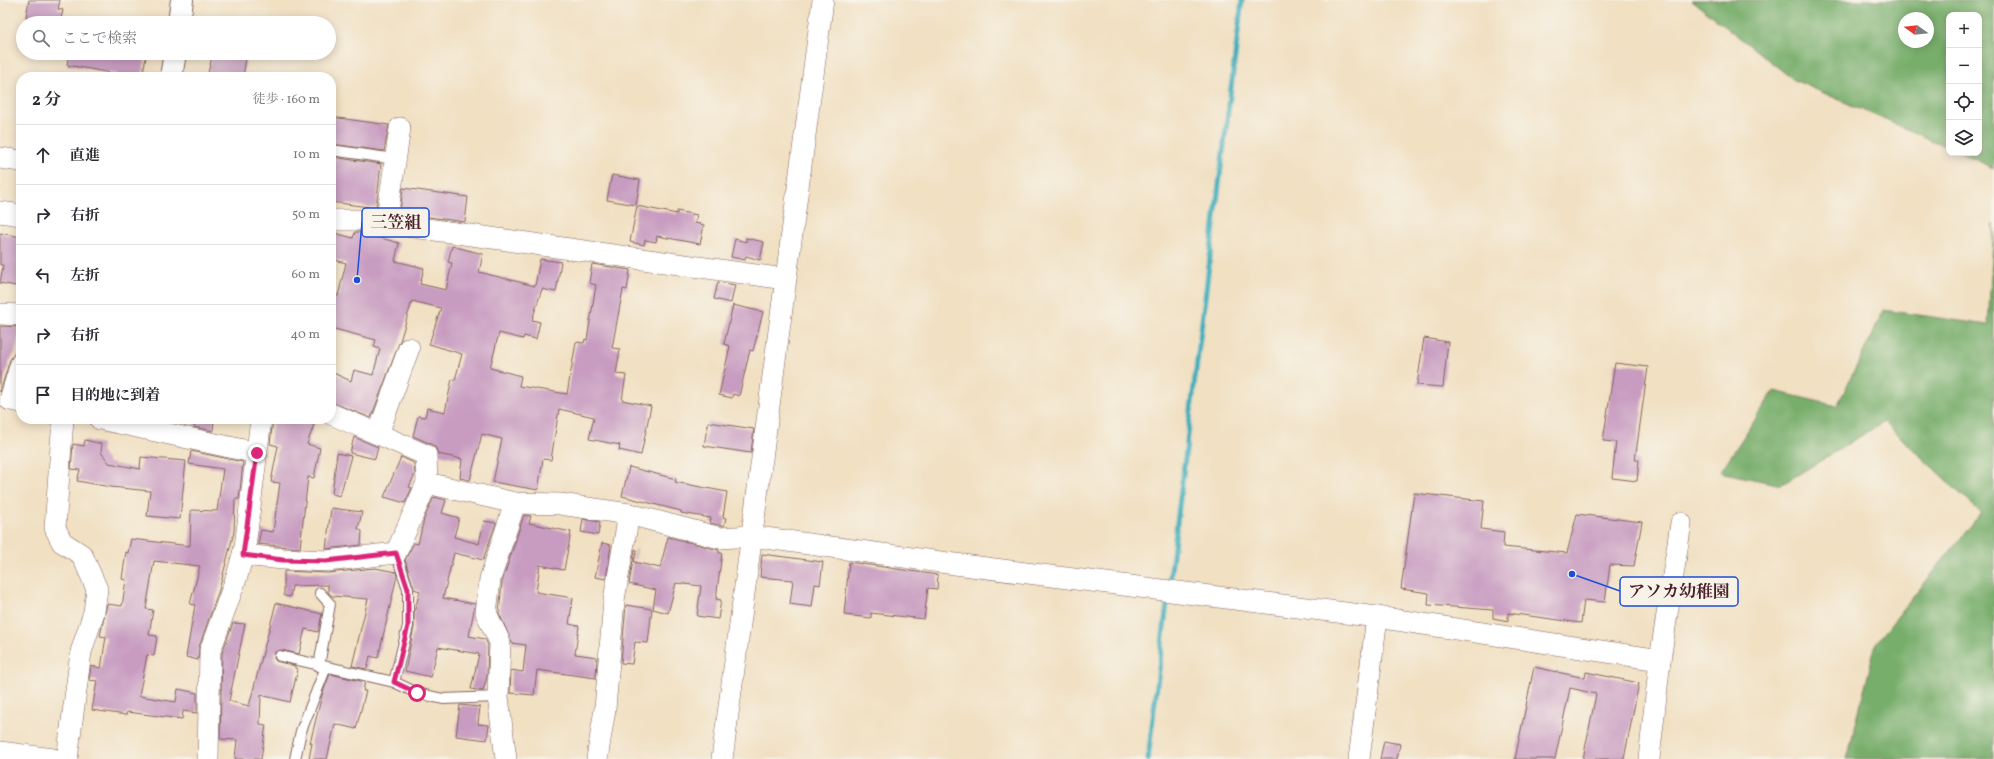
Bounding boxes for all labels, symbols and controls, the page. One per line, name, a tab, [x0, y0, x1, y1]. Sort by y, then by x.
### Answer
north arrow	[1898, 12, 1934, 48]
map controls	[1946, 12, 1982, 156]
button: +	[1946, 12, 1982, 48]
search box	[16, 16, 336, 60]
icon: search	[30, 27, 52, 49]
text: ここで検索	[62, 29, 137, 50]
button: −	[1946, 48, 1982, 84]
button: locate	[1946, 84, 1982, 120]
text: 2 分	[32, 89, 61, 112]
text: 徒歩 · 160 m	[253, 91, 320, 109]
button: layers	[1946, 120, 1982, 156]
icon: ahead	[32, 144, 54, 166]
text: 直進	[70, 146, 100, 167]
text: 10 m	[293, 146, 320, 164]
icon: right	[32, 204, 54, 226]
text: 右折	[70, 206, 100, 227]
text: 50 m	[292, 206, 320, 224]
callout: 三笠組	[362, 208, 429, 237]
text: 三笠組	[371, 212, 422, 235]
icon: left	[32, 264, 54, 286]
text: 左折	[70, 266, 100, 287]
text: 60 m	[292, 266, 320, 284]
icon: right	[32, 324, 54, 346]
text: 右折	[70, 326, 100, 347]
text: 40 m	[291, 326, 320, 344]
icon: arrive	[32, 384, 54, 406]
text: 目的地に到着	[70, 386, 160, 407]
route end	[248, 444, 266, 462]
callout: アソカ幼稚園	[1620, 577, 1738, 606]
text: アソカ幼稚園	[1628, 581, 1730, 604]
route start	[408, 684, 426, 702]

